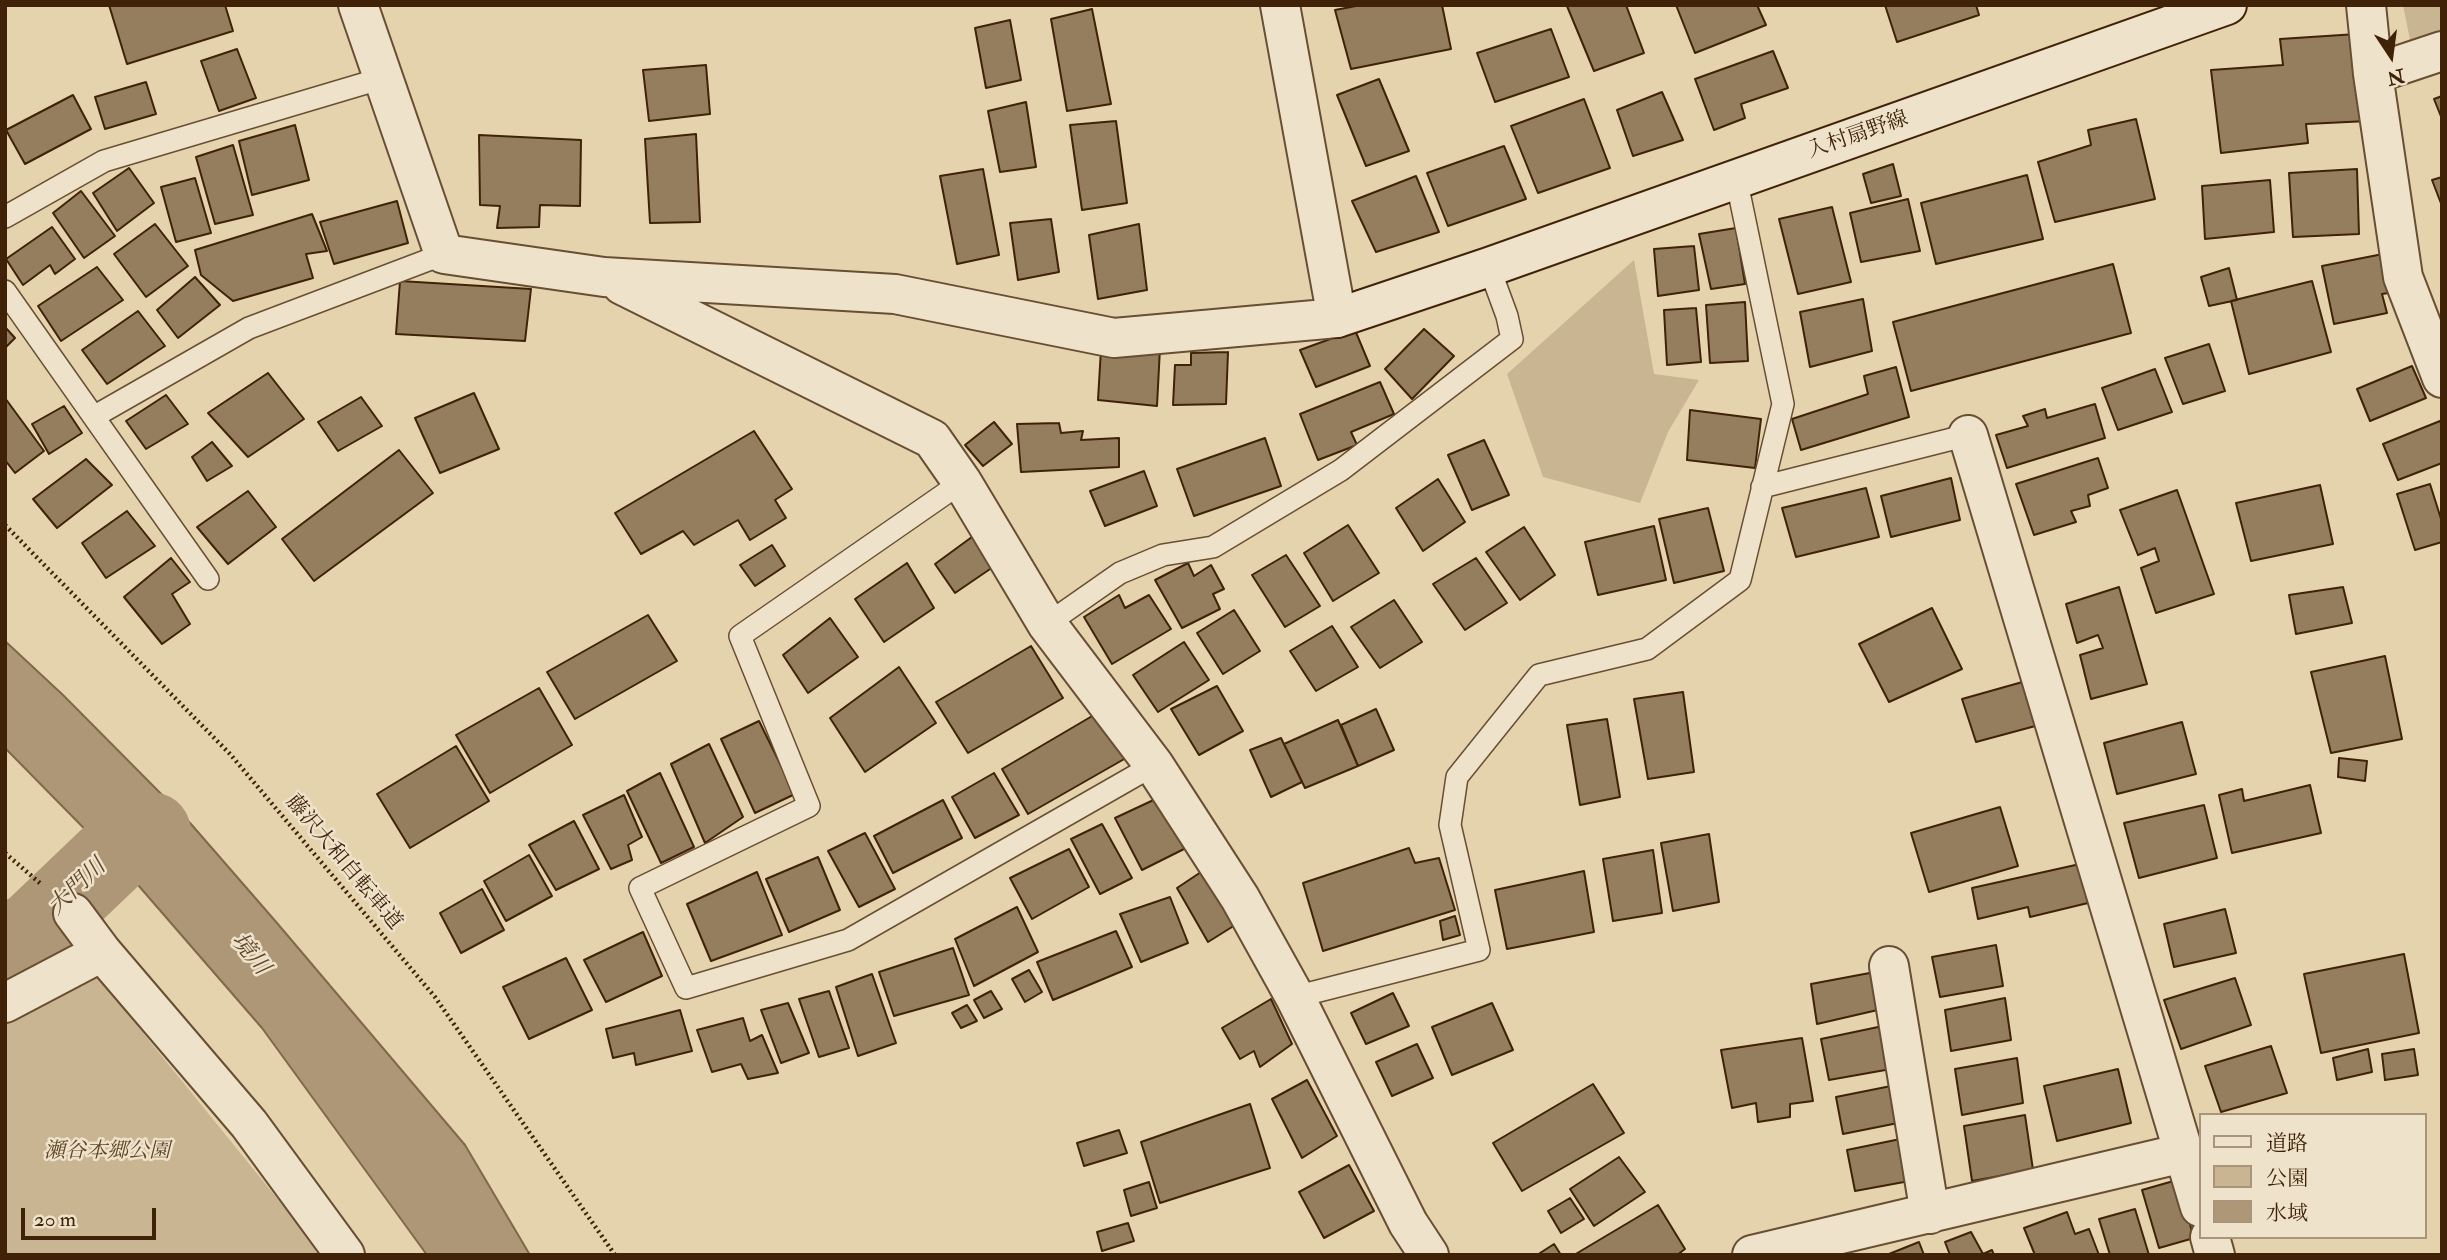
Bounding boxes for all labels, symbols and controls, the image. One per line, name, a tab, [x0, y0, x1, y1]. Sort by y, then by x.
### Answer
north arrow	[2356, 21, 2426, 91]
text: N	[2385, 63, 2407, 90]
street label: 入村扇野線	[1804, 107, 1912, 165]
street label: 藤沢大和自転車道	[279, 791, 407, 935]
water label: 大門川	[44, 854, 112, 922]
water label: 境川	[224, 928, 274, 982]
legend	[2198, 1113, 2426, 1239]
text: 道路	[2266, 1130, 2308, 1157]
park label: 瀬谷本郷公園	[44, 1139, 170, 1165]
text: 公園	[2266, 1165, 2308, 1192]
scale bar	[24, 1194, 159, 1238]
text: 水域	[2266, 1200, 2308, 1227]
text: 20 m	[34, 1206, 76, 1233]

